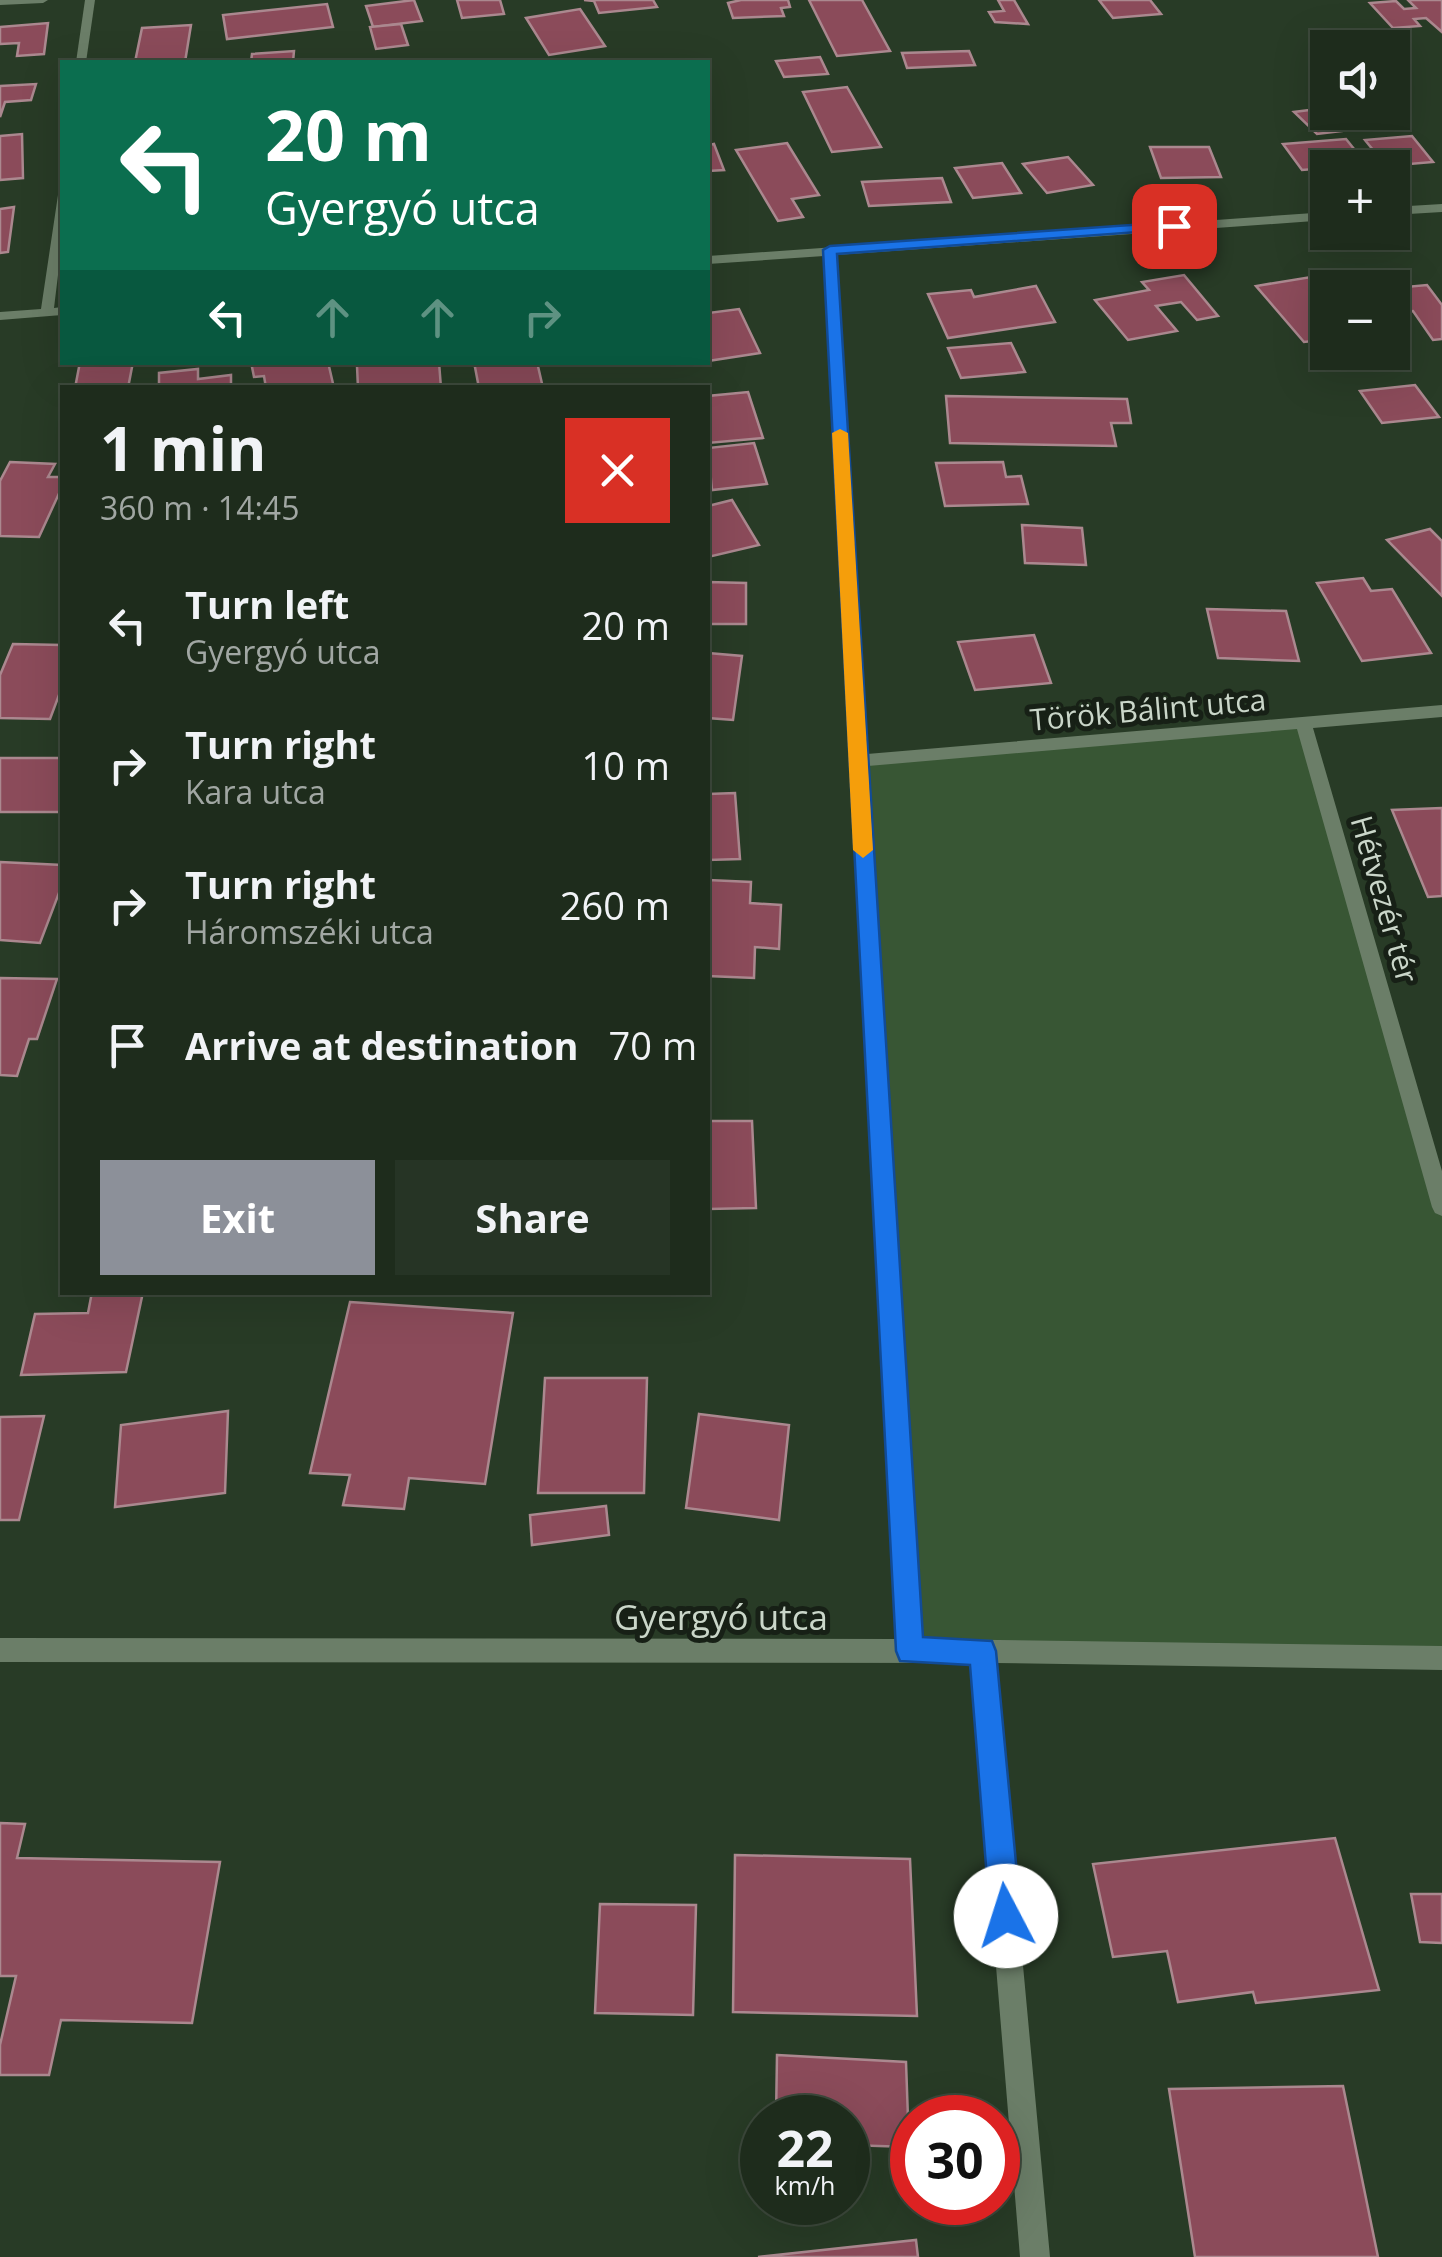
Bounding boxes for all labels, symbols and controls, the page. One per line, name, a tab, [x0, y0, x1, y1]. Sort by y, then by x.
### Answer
map controls	[1310, 30, 1410, 370]
button: sound	[1310, 30, 1410, 130]
text: 20 m	[265, 86, 432, 182]
icon: left	[100, 100, 230, 230]
button: +	[1310, 150, 1410, 250]
text: Gyergyó utca	[265, 177, 540, 238]
pin	[1132, 184, 1217, 269]
icon: arrive	[1147, 199, 1202, 254]
button: −	[1310, 270, 1410, 370]
icon: left	[200, 290, 255, 345]
icon: ahead	[305, 290, 360, 345]
icon: ahead	[410, 290, 465, 345]
icon: right	[515, 290, 570, 345]
text: 1 min	[100, 407, 267, 489]
button: close	[565, 418, 670, 523]
text: 360 m · 14:45	[100, 486, 299, 529]
text: Turn left	[185, 578, 349, 630]
icon: left	[100, 598, 155, 653]
text: 20 m	[581, 599, 670, 651]
text: Gyergyó utca	[185, 630, 380, 673]
street label: Török Bálint utca	[1028, 678, 1268, 740]
text: Turn right	[185, 718, 376, 770]
icon: right	[100, 738, 155, 793]
text: 10 m	[581, 739, 670, 791]
text: Kara utca	[185, 770, 326, 813]
street label: Hétvezér tér	[1342, 811, 1428, 987]
text: Turn right	[185, 858, 376, 910]
icon: right	[100, 878, 155, 933]
text: 260 m	[560, 879, 670, 931]
text: Háromszéki utca	[185, 910, 434, 953]
icon: arrive	[100, 1018, 155, 1073]
text: Arrive at destination	[185, 1019, 579, 1071]
text: 70 m	[609, 1019, 697, 1071]
button: Exit	[100, 1160, 375, 1275]
button: Share	[395, 1160, 670, 1275]
street label: Gyergyó utca	[614, 1593, 828, 1640]
position arrow	[954, 1864, 1058, 1968]
speed limit sign: 30	[890, 2095, 1020, 2225]
text: 22	[776, 2114, 834, 2182]
text: km/h	[775, 2168, 835, 2202]

